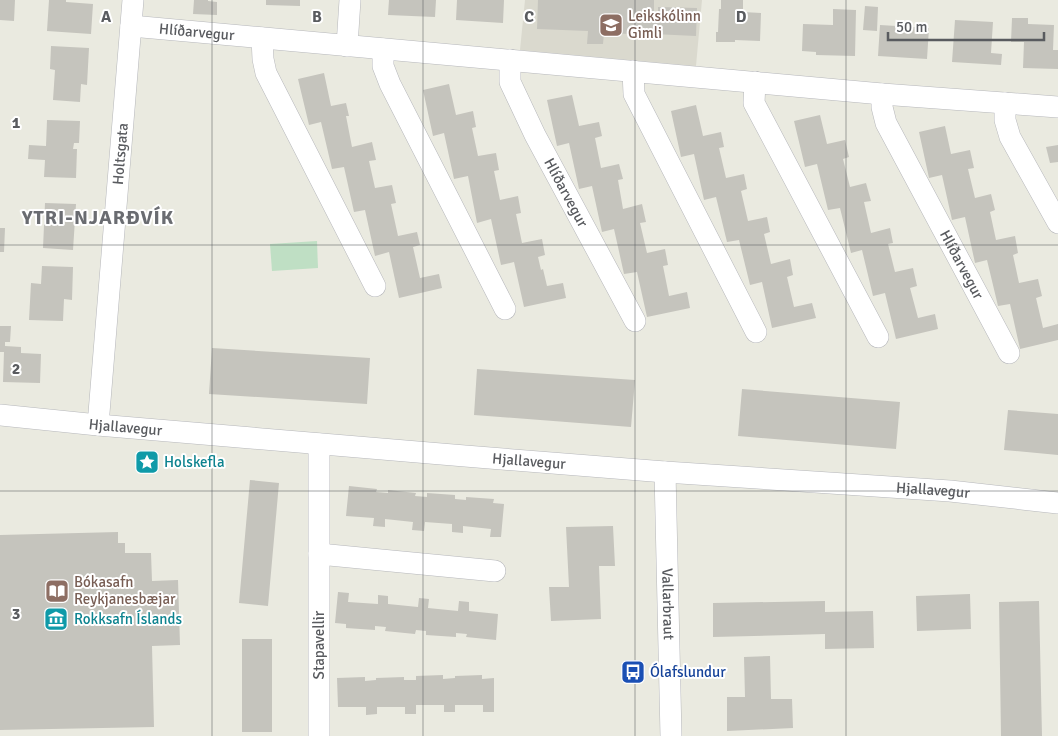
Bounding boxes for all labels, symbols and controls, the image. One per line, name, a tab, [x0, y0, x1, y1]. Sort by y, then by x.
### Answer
text: A	[101, 7, 112, 27]
text: B	[312, 7, 322, 27]
text: C	[524, 7, 534, 27]
place label: Leikskólinn Gimli	[628, 7, 701, 42]
text: D	[736, 7, 747, 27]
scale bar	[888, 10, 1044, 42]
school or university icon: Leikskólinn Gimli	[598, 12, 624, 38]
text: 50 m	[896, 18, 927, 36]
street label: Hlíðarvegur	[158, 20, 236, 44]
text: 1	[12, 113, 21, 133]
street label: Holtsgata	[109, 122, 132, 186]
street label: Hlíðarvegur	[540, 155, 592, 231]
district label: YTRI-NJARÐVÍK	[21, 205, 174, 230]
street label: Hlíðarvegur	[936, 227, 988, 303]
text: 2	[12, 359, 20, 379]
street label: Hjallavegur	[88, 415, 163, 439]
place icon: Holskefla	[134, 449, 160, 475]
street label: Hjallavegur	[491, 449, 567, 473]
place label: Holskefla	[164, 453, 225, 471]
street label: Hjallavegur	[896, 478, 971, 502]
street label: Vallarbraut	[658, 568, 678, 640]
place label: Bókasafn Reykjanesbæjar	[74, 573, 176, 608]
library icon: Bókasafn Reykjanesbæjar	[44, 578, 70, 604]
text: 3	[12, 604, 20, 624]
museum icon: Rokksafn Íslands	[43, 606, 69, 632]
place label: Rokksafn Íslands	[74, 609, 182, 628]
street label: Stapavellir	[310, 610, 328, 679]
bus stop icon: Ólafslundur	[620, 659, 646, 685]
place label: Ólafslundur	[650, 662, 726, 681]

